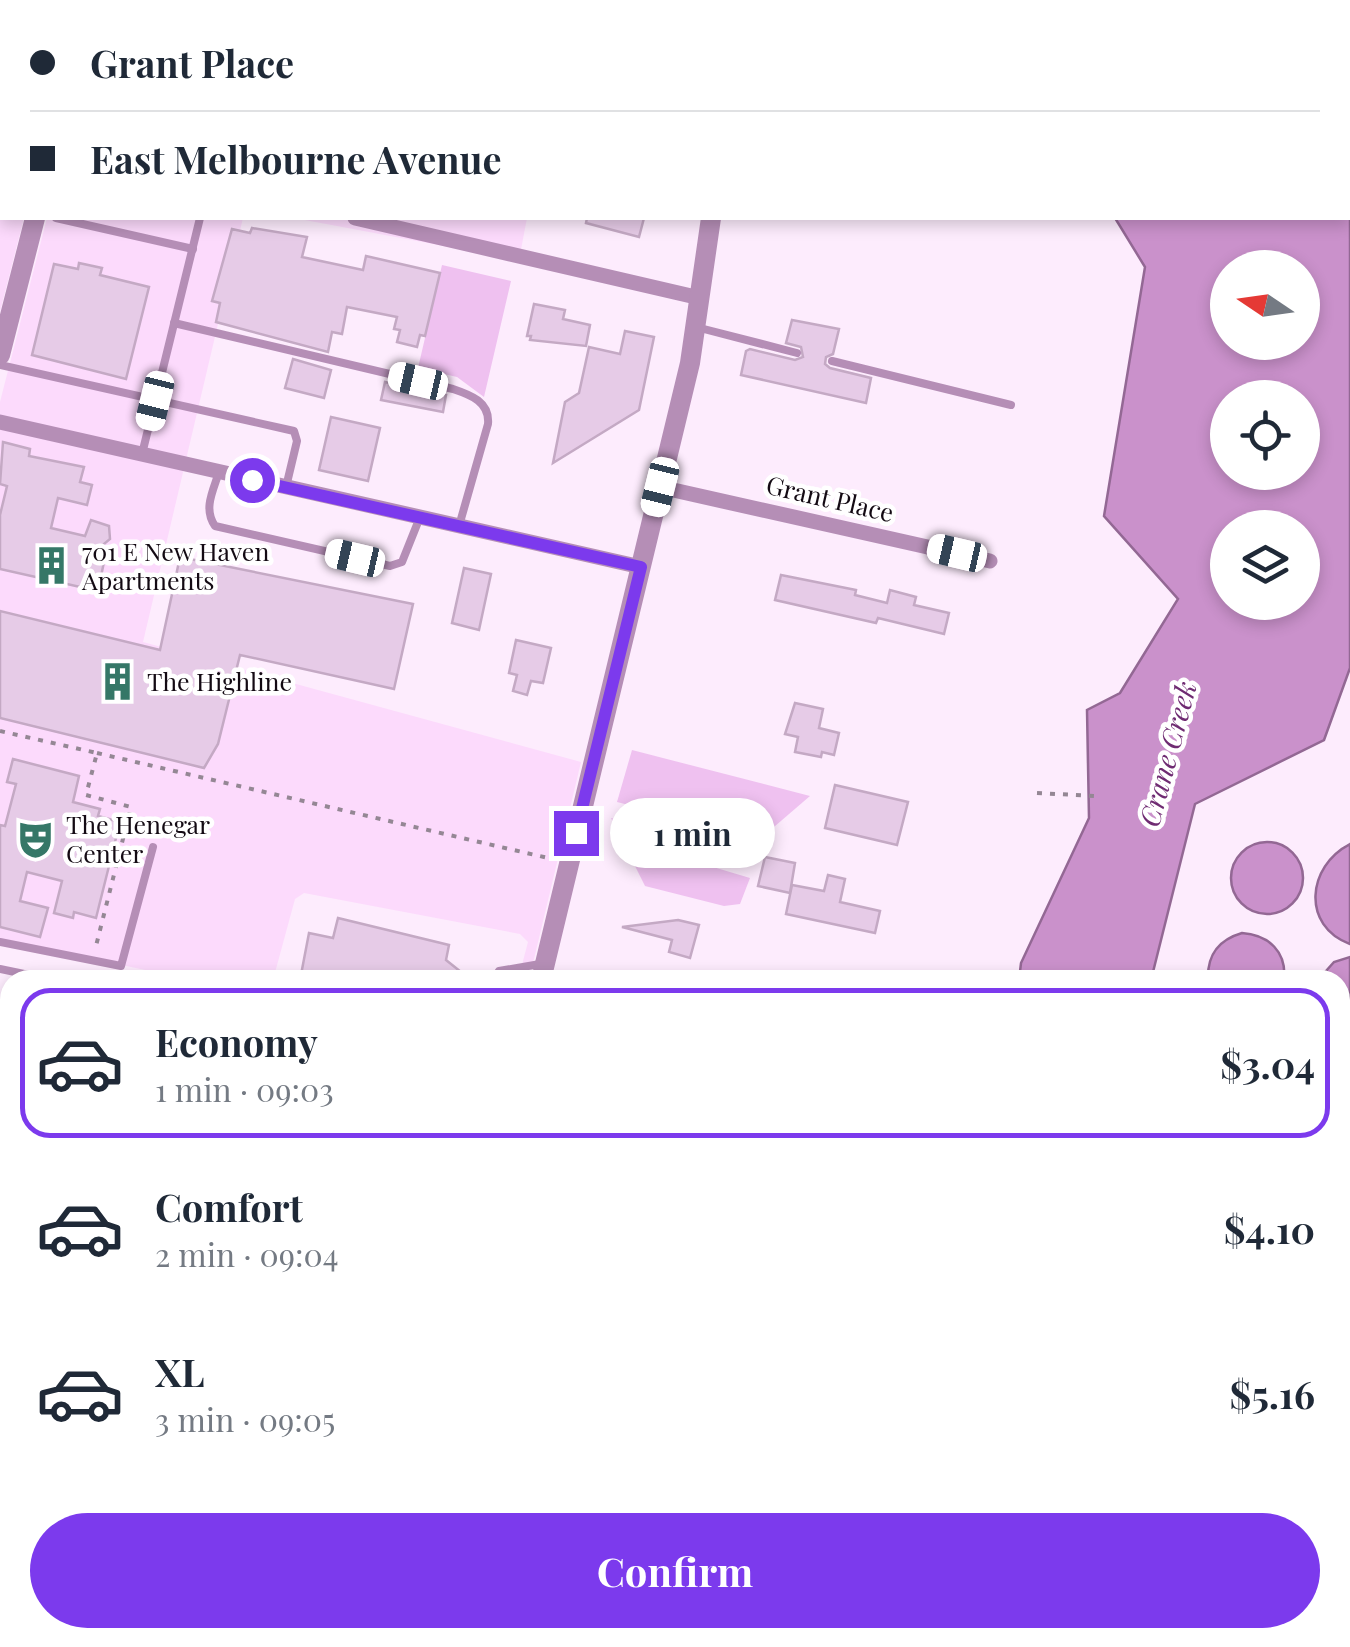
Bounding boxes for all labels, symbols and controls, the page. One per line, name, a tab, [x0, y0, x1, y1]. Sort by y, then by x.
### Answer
text: Grant Place	[90, 37, 294, 88]
text: East Melbourne Avenue	[90, 133, 502, 184]
north arrow	[1210, 250, 1320, 360]
map controls	[1210, 250, 1320, 620]
car	[385, 360, 451, 402]
car	[133, 368, 177, 434]
button: locate	[1210, 380, 1320, 490]
car	[638, 454, 682, 520]
route start	[230, 458, 275, 503]
street label: Grant Place	[764, 467, 897, 528]
button: layers	[1210, 510, 1320, 620]
car	[924, 532, 990, 574]
place label: 701 E New Haven Apartments	[81, 534, 269, 596]
car	[322, 537, 388, 579]
building icon: 701 E New Haven Apartments	[31, 545, 73, 587]
building icon: The Highline	[96, 661, 138, 703]
place label: The Highline	[147, 664, 292, 697]
water label: Crane Creek	[1129, 677, 1204, 830]
callout: 1 min	[611, 798, 776, 868]
place label: The Henegar Center	[66, 807, 210, 869]
route end	[554, 811, 599, 856]
text: 1 min	[653, 811, 732, 854]
theatre icon: The Henegar Center	[15, 818, 57, 860]
text: Economy	[155, 1016, 318, 1067]
icon: car	[35, 1018, 125, 1108]
text: $3.04	[1220, 1038, 1315, 1089]
text: 1 min · 09:03	[155, 1067, 334, 1110]
text: Comfort	[155, 1181, 303, 1232]
icon: car	[35, 1183, 125, 1273]
text: $4.10	[1224, 1203, 1315, 1254]
text: 2 min · 09:04	[155, 1232, 339, 1275]
text: XL	[155, 1346, 204, 1397]
icon: car	[35, 1348, 125, 1438]
text: $5.16	[1230, 1368, 1315, 1419]
text: 3 min · 09:05	[155, 1397, 335, 1440]
button: Confirm	[30, 1513, 1320, 1628]

